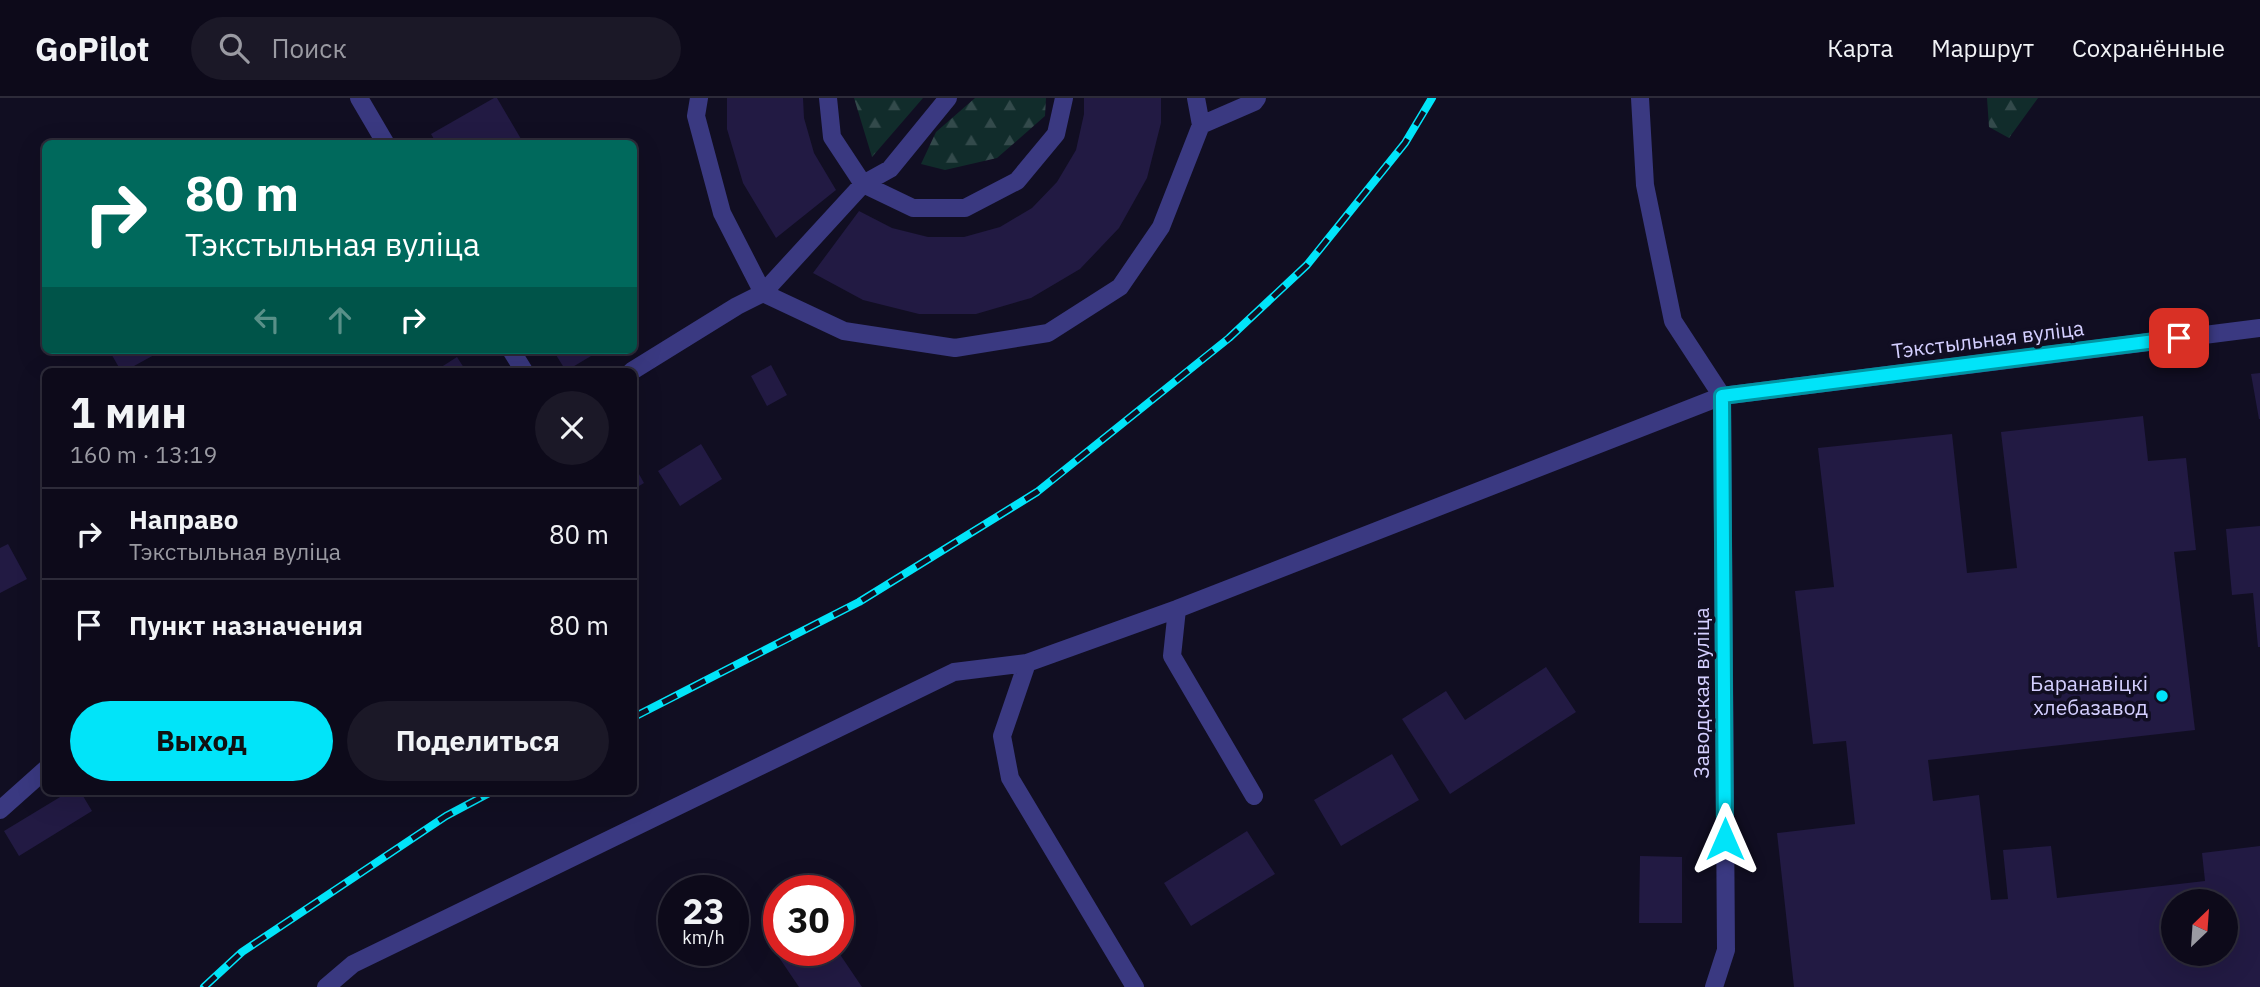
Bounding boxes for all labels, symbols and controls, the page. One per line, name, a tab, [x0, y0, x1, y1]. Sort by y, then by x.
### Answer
search box	[191, 17, 681, 80]
text: GoPilot	[35, 27, 149, 70]
icon: search	[215, 29, 253, 67]
text: Поиск	[271, 31, 347, 65]
text: Карта	[1827, 32, 1893, 64]
text: Маршрут	[1931, 32, 2034, 64]
text: Сохранённые	[2072, 32, 2225, 64]
text: 80 m	[185, 161, 299, 224]
icon: right	[70, 168, 161, 259]
text: Тэкстыльная вуліца	[185, 223, 480, 265]
icon: left	[248, 301, 286, 339]
icon: ahead	[321, 301, 359, 339]
icon: right	[394, 301, 432, 339]
pin	[2149, 308, 2209, 368]
street label: Тэкстыльная вуліца	[1890, 313, 2086, 365]
icon: arrive	[2160, 319, 2198, 357]
text: 1 мин	[70, 385, 187, 440]
button: close	[535, 391, 609, 465]
text: 160 m · 13:19	[70, 439, 217, 469]
text: Направо	[129, 502, 238, 536]
icon: right	[70, 515, 108, 553]
text: 80 m	[549, 517, 609, 551]
text: Тэкстыльная вуліца	[129, 536, 341, 566]
icon: arrive	[70, 606, 108, 644]
street label: Заводская вуліца	[1687, 607, 1715, 779]
text: Пункт назначения	[129, 608, 363, 642]
text: 80 m	[549, 608, 609, 642]
place label: Баранавіцкі хлебазавод	[2030, 669, 2148, 721]
marker: Баранавіцкі хлебазавод	[2154, 688, 2170, 704]
button: Выход	[70, 701, 333, 781]
button: Поделиться	[347, 701, 609, 781]
position arrow	[1688, 802, 1762, 876]
speed limit sign: 30	[763, 875, 854, 966]
text: 23	[682, 888, 725, 934]
north arrow	[2161, 889, 2238, 966]
map controls	[2161, 889, 2238, 966]
text: km/h	[682, 926, 725, 949]

